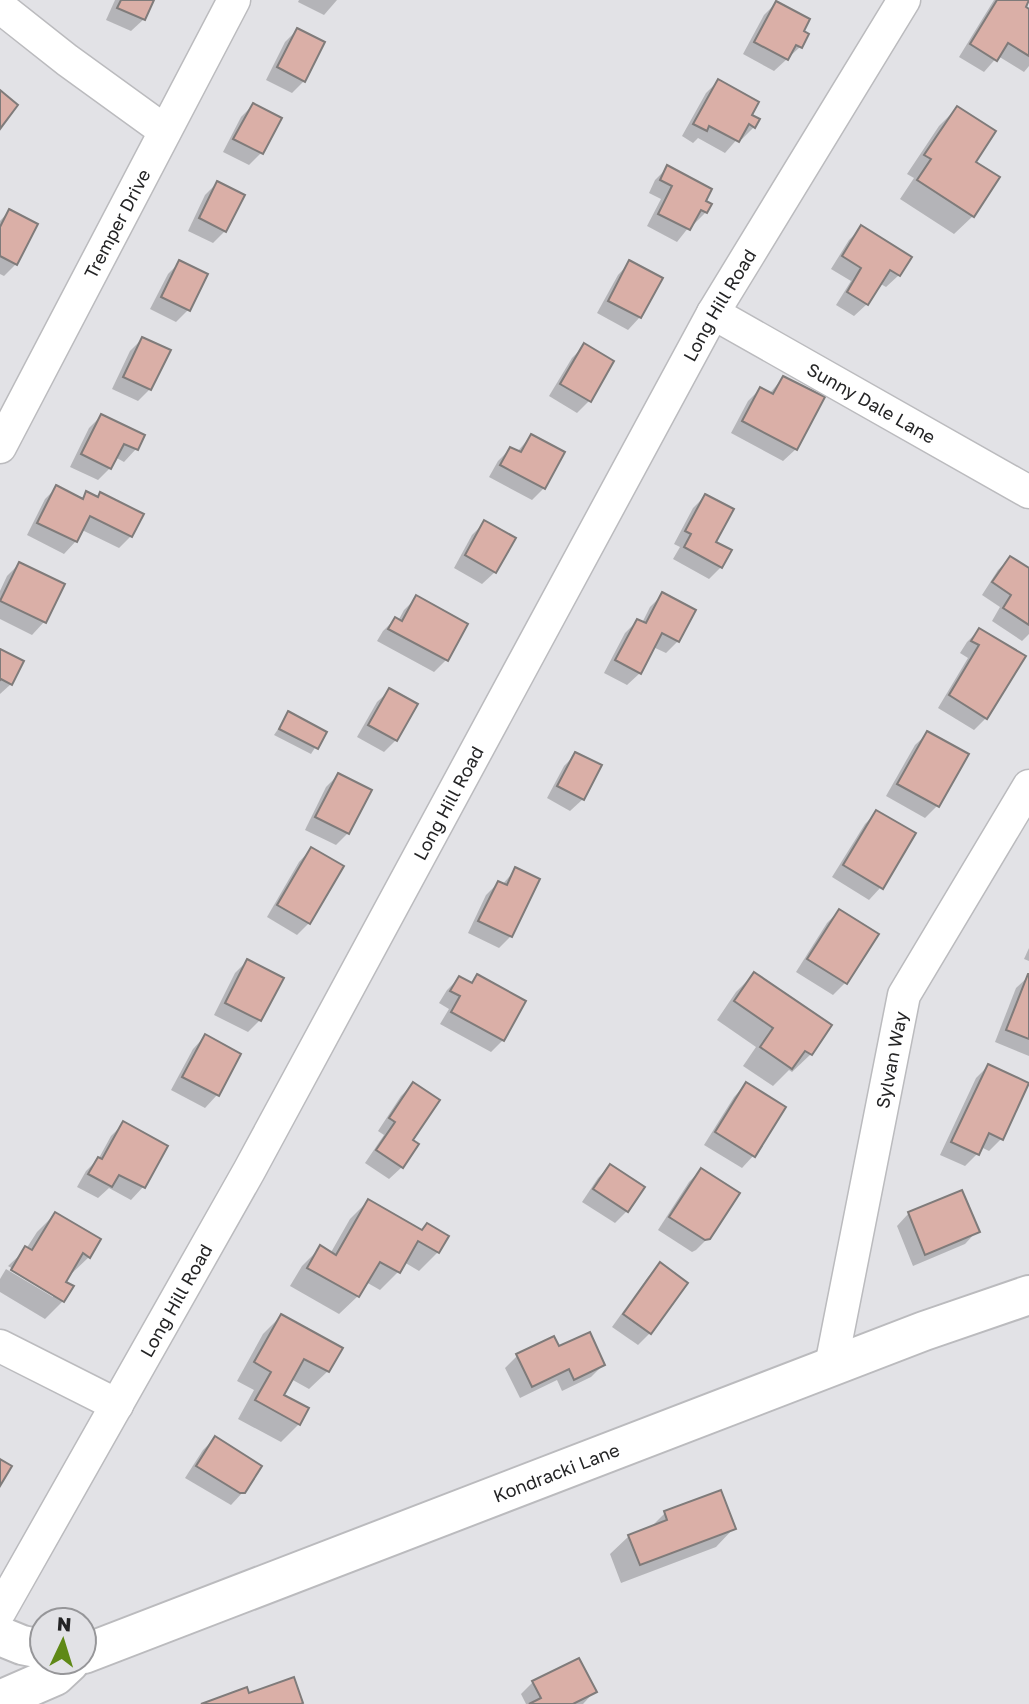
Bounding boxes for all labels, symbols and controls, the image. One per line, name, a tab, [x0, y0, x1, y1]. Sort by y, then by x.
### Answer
street label: Tremper Drive	[79, 165, 155, 282]
street label: Long Hill Road	[678, 245, 760, 365]
street label: Sunny Dale Lane	[803, 358, 940, 448]
street label: Long Hill Road	[408, 742, 488, 864]
street label: Sylvan Way	[871, 1009, 912, 1110]
street label: Long Hill Road	[135, 1240, 216, 1361]
street label: Kondracki Lane	[490, 1438, 623, 1507]
north arrow	[28, 1606, 98, 1676]
text: N	[56, 1612, 72, 1636]

